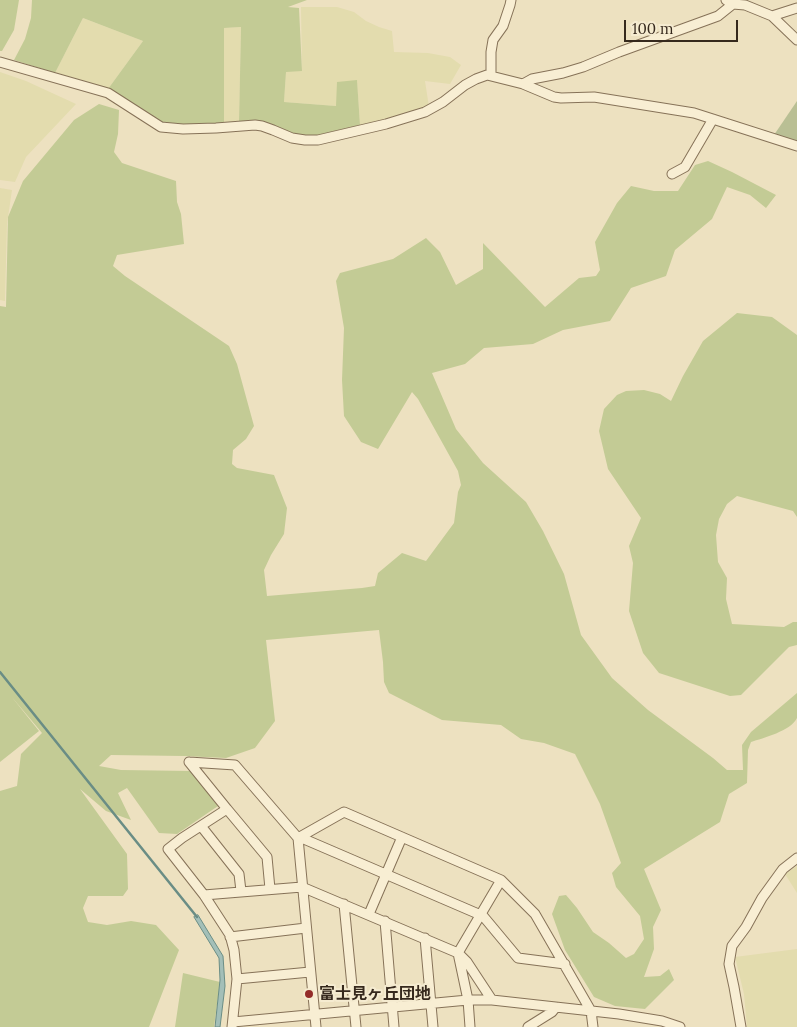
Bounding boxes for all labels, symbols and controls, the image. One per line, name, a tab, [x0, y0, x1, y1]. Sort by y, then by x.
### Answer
scale bar	[627, 10, 741, 42]
text: 100 m	[632, 19, 673, 38]
place label: 富士見ヶ丘団地	[319, 984, 431, 1004]
marker: 富士見ヶ丘団地	[303, 988, 315, 1000]

